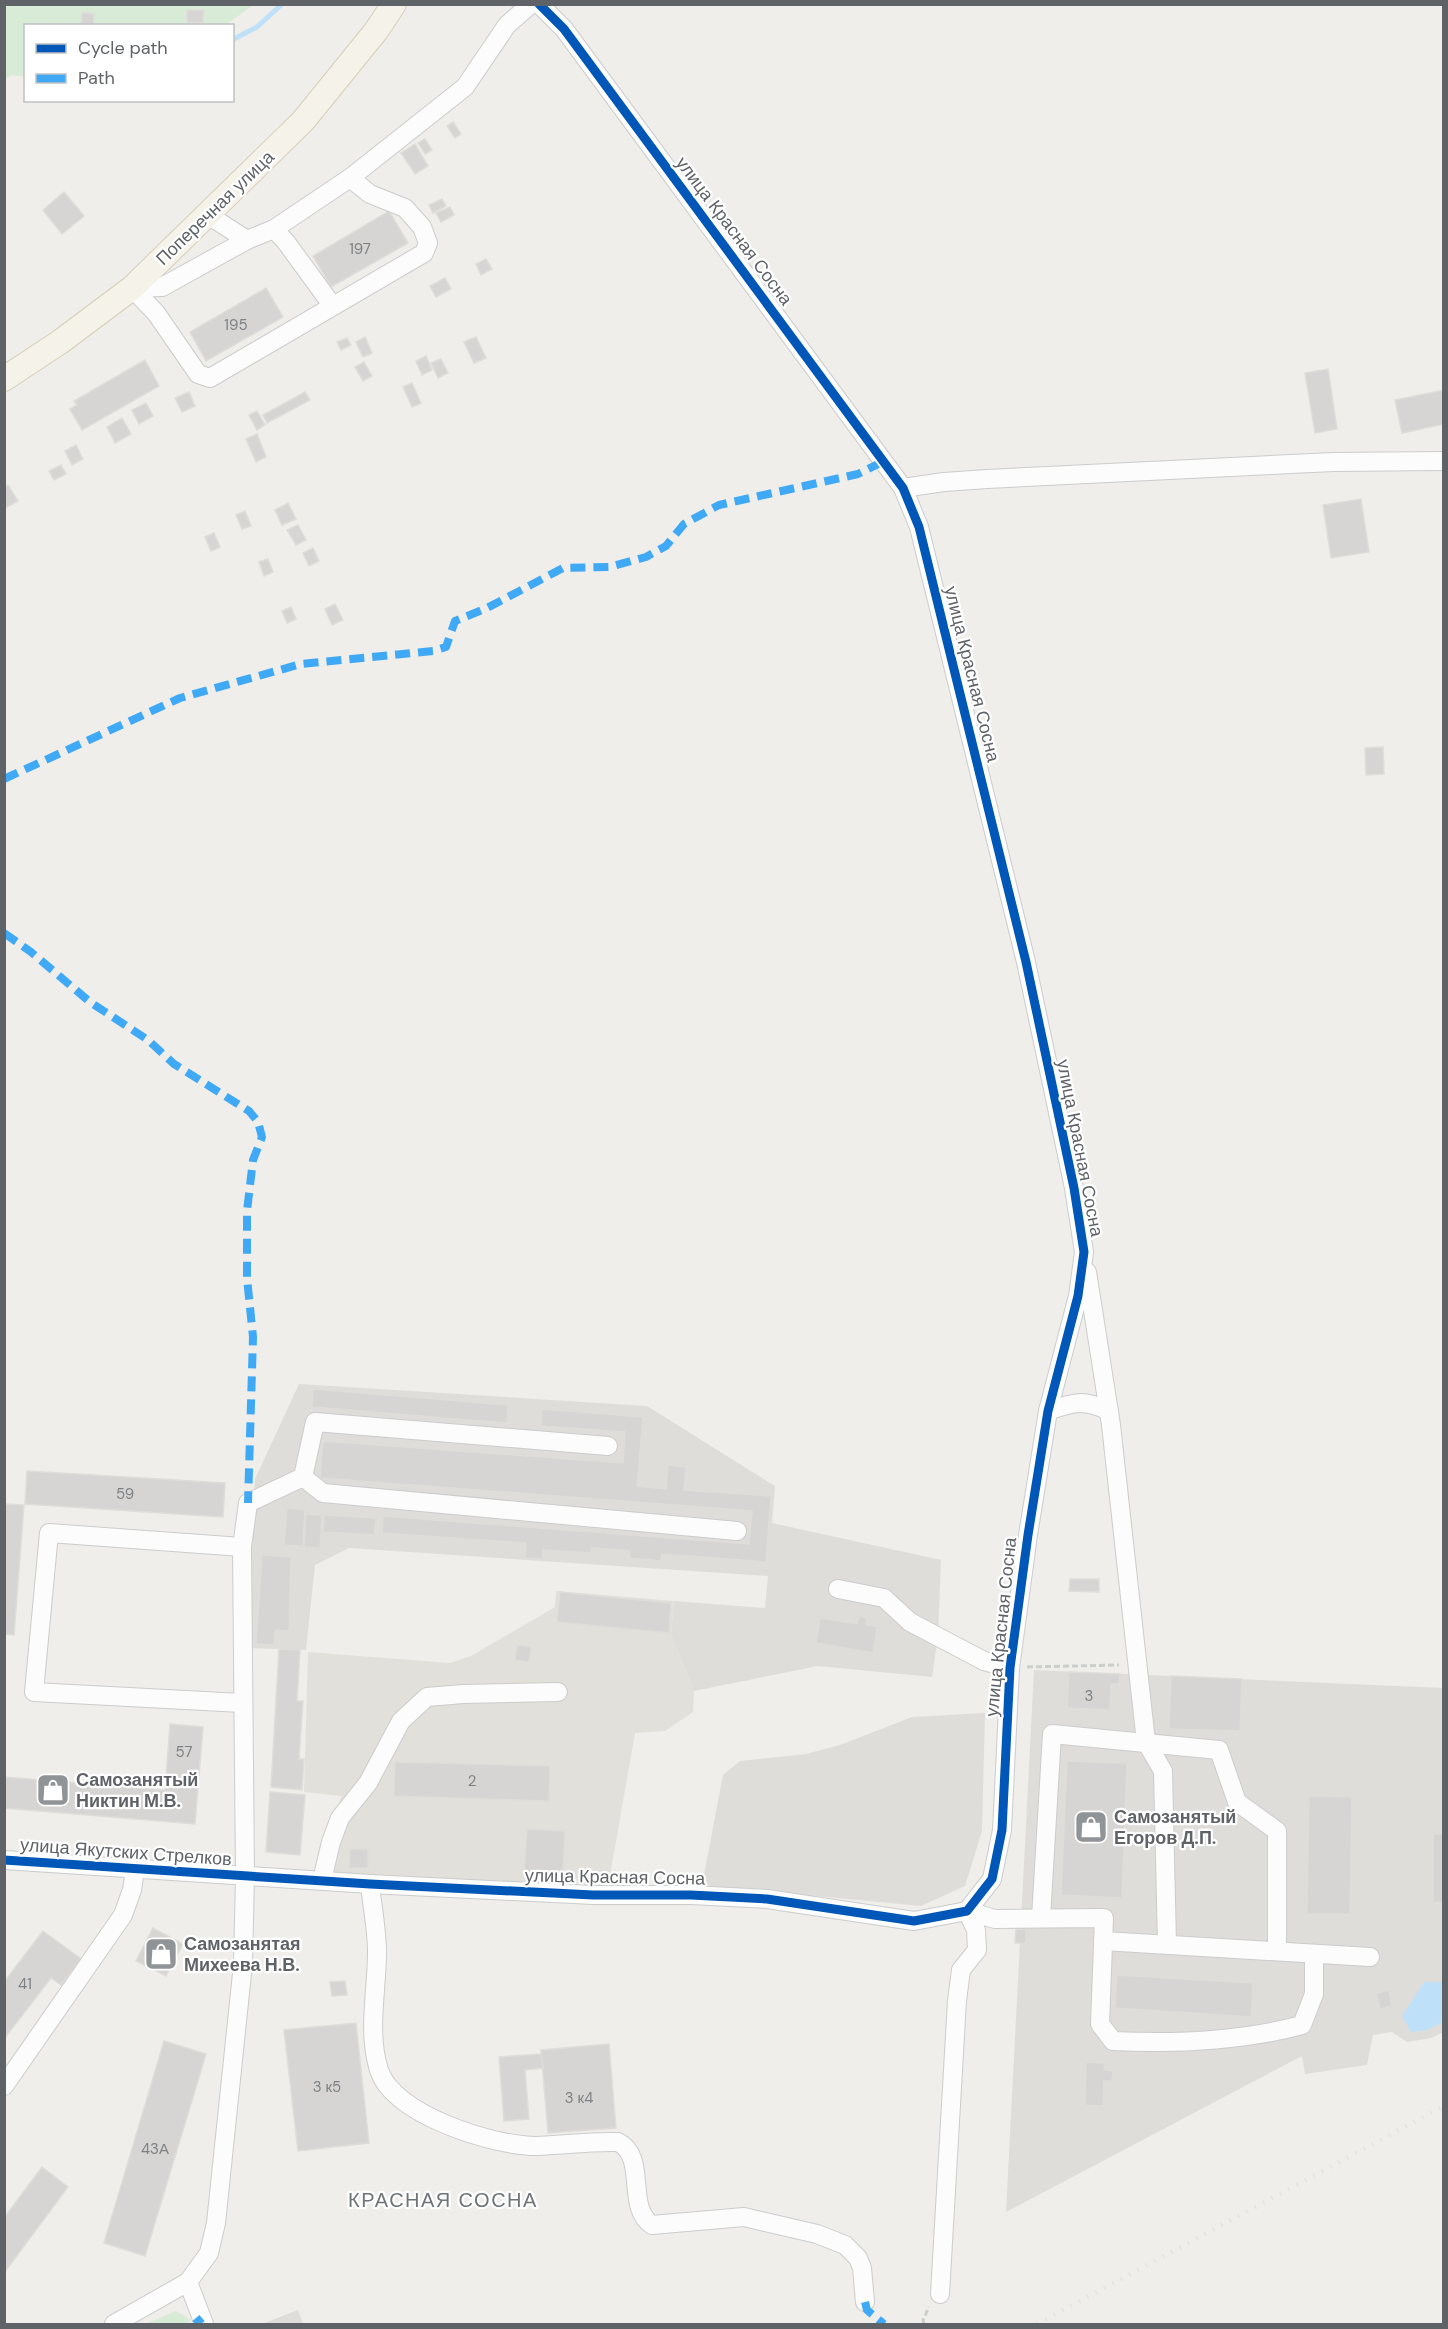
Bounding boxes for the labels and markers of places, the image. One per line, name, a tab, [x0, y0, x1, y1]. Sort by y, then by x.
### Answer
place label: Самозанятый Никтин М.В.	[76, 1768, 198, 1813]
shop icon: Самозанятый Никтин М.В.	[35, 1772, 71, 1808]
place label: Самозанятый Егоров Д.П.	[1114, 1805, 1236, 1850]
shop icon: Самозанятый Егоров Д.П.	[1073, 1809, 1109, 1845]
place label: Самозанятая Михеева Н.В.	[184, 1932, 301, 1977]
shop icon: Самозанятая Михеева Н.В.	[143, 1936, 179, 1972]

